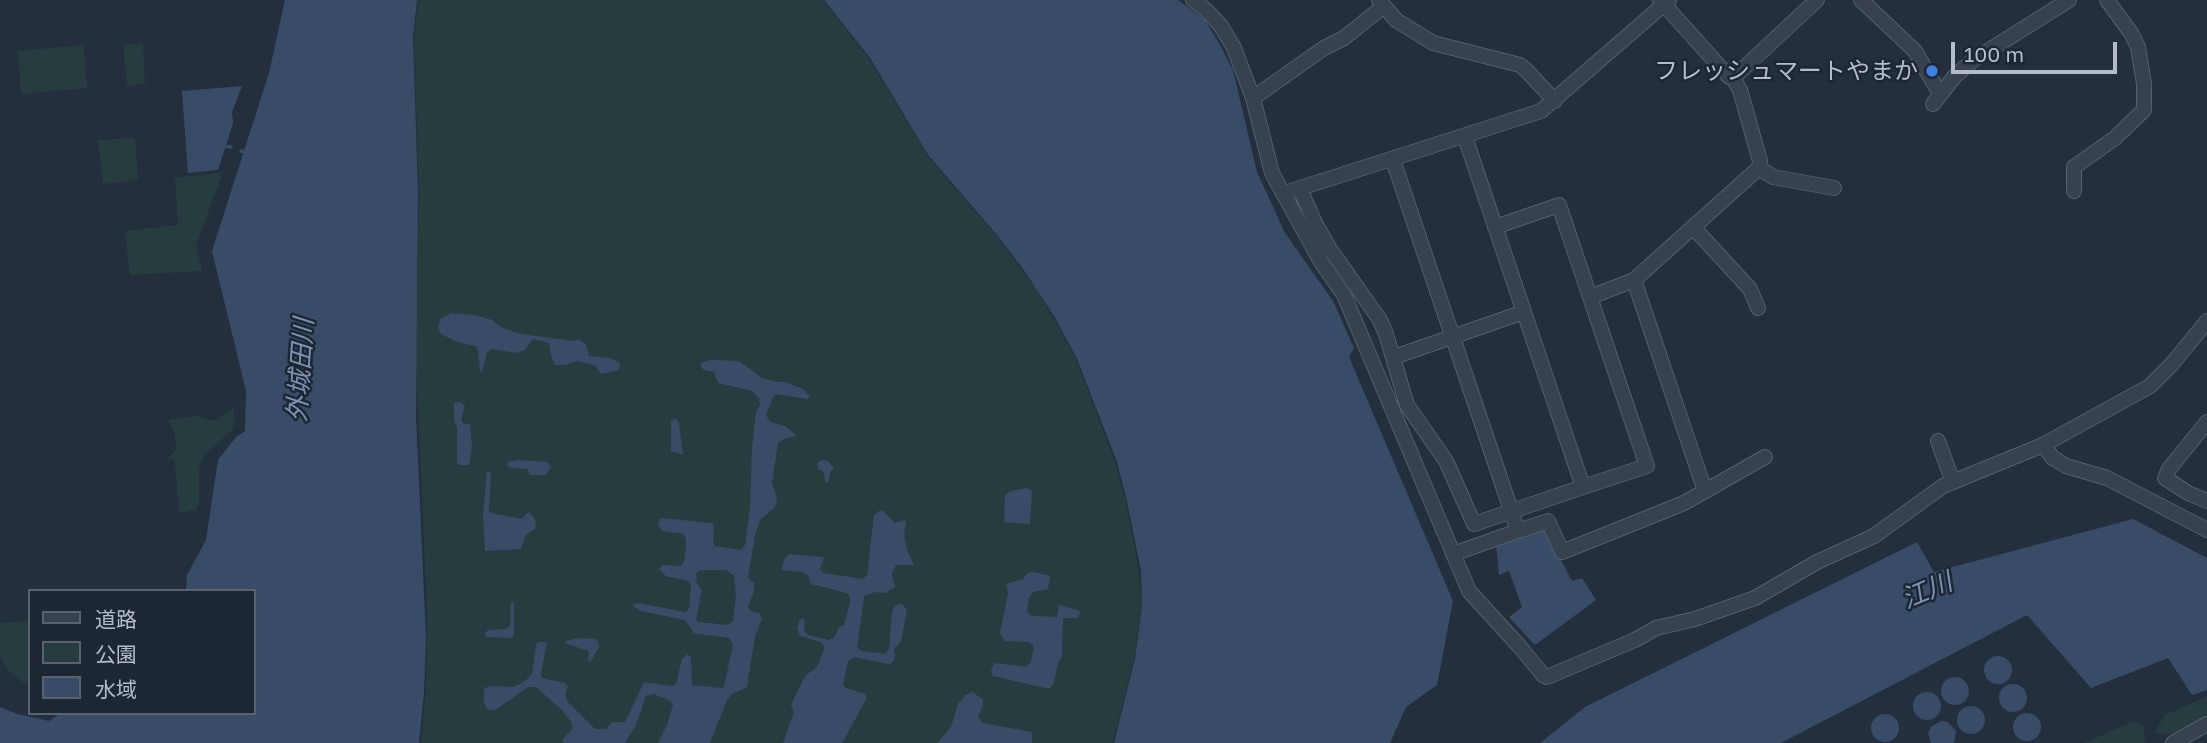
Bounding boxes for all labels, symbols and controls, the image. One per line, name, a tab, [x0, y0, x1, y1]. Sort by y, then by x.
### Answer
scale bar	[1955, 28, 2121, 72]
text: 100 m	[1964, 41, 2024, 67]
place label: フレッシュマートやまか	[1654, 57, 1918, 85]
marker: フレッシュマートやまか	[1924, 63, 1940, 79]
water label: 外城田川	[282, 317, 320, 423]
water label: 江川	[1897, 566, 1957, 616]
legend	[28, 589, 256, 715]
text: 道路	[95, 606, 137, 632]
text: 公園	[95, 641, 137, 667]
text: 水域	[95, 676, 137, 702]

